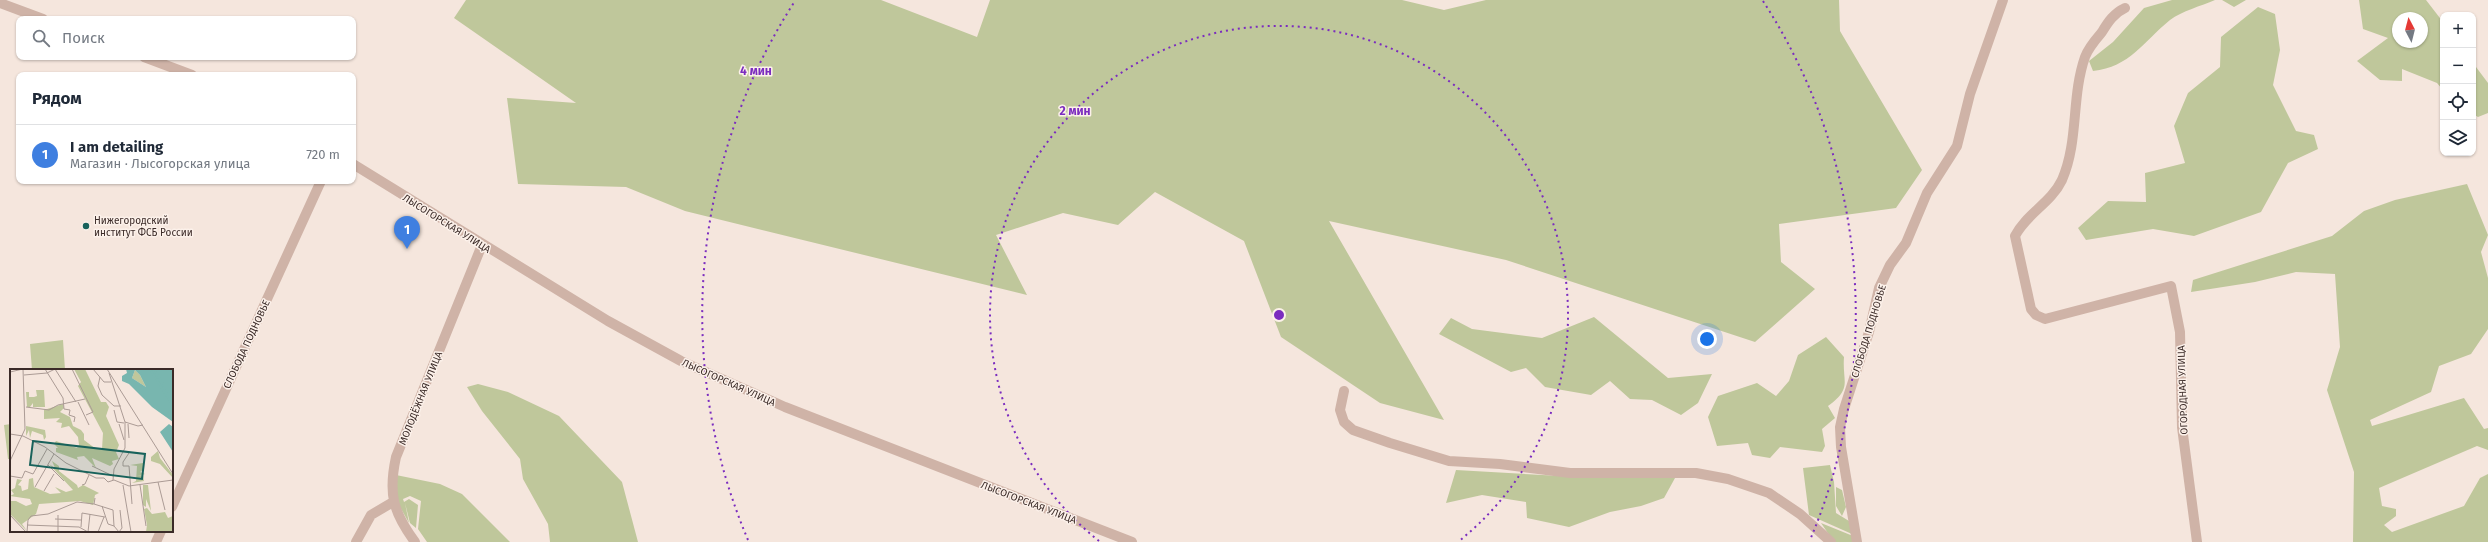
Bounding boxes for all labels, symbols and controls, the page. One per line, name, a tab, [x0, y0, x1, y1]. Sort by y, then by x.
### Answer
north arrow	[2392, 12, 2428, 48]
map controls	[2440, 12, 2476, 156]
button: +	[2440, 12, 2476, 48]
search box	[16, 16, 356, 60]
icon: search	[30, 27, 52, 49]
text: Поиск	[62, 29, 105, 47]
button: −	[2440, 48, 2476, 84]
text: 4 мин	[740, 64, 772, 78]
button: locate	[2440, 84, 2476, 120]
text: Рядом	[32, 88, 82, 109]
text: 2 мин	[1059, 104, 1091, 118]
button: layers	[2440, 120, 2476, 156]
text: I am detailing	[70, 138, 163, 156]
text: 1	[42, 147, 48, 162]
text: 720 m	[306, 147, 340, 162]
text: Магазин · Лысогорская улица	[70, 156, 250, 171]
street label: ЛЫСОГОРСКАЯ УЛИЦА	[400, 192, 493, 256]
place label: Нижегородский институт ФСБ России	[94, 215, 193, 239]
pin: 1	[394, 216, 420, 249]
marker: Нижегородский институт ФСБ России	[81, 221, 91, 231]
street label: СЛОБОДА ПОДНОВЬЕ	[1849, 283, 1889, 379]
street label: СЛОБОДА ПОДНОВЬЕ	[221, 298, 273, 391]
centre of rings	[1272, 308, 1286, 322]
your location	[1697, 329, 1717, 349]
street label: ОГОРОДНАЯ УЛИЦА	[2175, 345, 2191, 435]
street label: МОЛОДЁЖНАЯ УЛИЦА	[395, 349, 445, 447]
street label: ЛЫСОГОРСКАЯ УЛИЦА	[680, 357, 778, 409]
inset map	[10, 369, 173, 532]
street label: ЛЫСОГОРСКАЯ УЛИЦА	[979, 479, 1078, 527]

